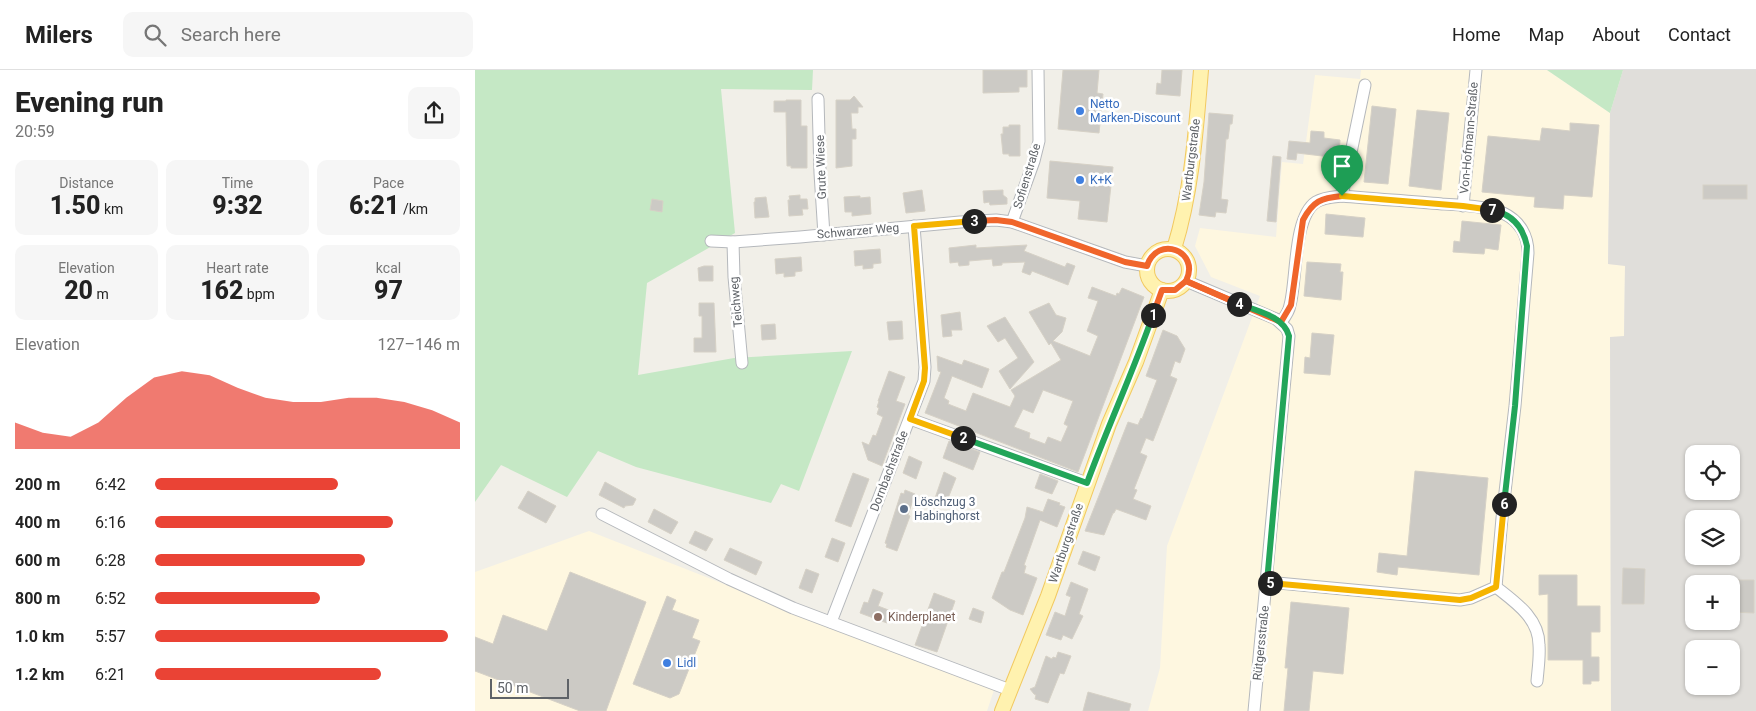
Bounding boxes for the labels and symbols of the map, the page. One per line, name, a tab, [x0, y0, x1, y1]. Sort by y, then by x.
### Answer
street label: Von-Hofmann-Straße	[1457, 81, 1481, 195]
place label: Netto Marken-Discount	[1090, 97, 1181, 125]
marker: Netto Marken-Discount	[1074, 105, 1086, 117]
street label: Wartburgstraße	[1179, 118, 1203, 202]
street label: Grute Wiese	[813, 134, 829, 200]
street label: Sofienstraße	[1010, 142, 1044, 210]
pin	[1321, 145, 1363, 196]
place label: K+K	[1090, 173, 1112, 187]
marker: K+K	[1074, 174, 1086, 186]
pin: 7	[1479, 198, 1505, 222]
pin: 3	[961, 208, 987, 234]
street label: Schwarzer Weg	[816, 220, 900, 242]
street label: Teichweg	[727, 276, 745, 328]
pin: 4	[1227, 292, 1251, 316]
pin: 1	[1141, 302, 1165, 328]
pin: 2	[951, 426, 975, 450]
street label: Dornbachstraße	[867, 429, 911, 513]
pin: 6	[1491, 492, 1517, 516]
place label: Löschzug 3 Habinghorst	[914, 495, 980, 523]
street label: Wartburgstraße	[1046, 501, 1086, 585]
marker: Löschzug 3 Habinghorst	[898, 503, 910, 515]
pin: 5	[1257, 570, 1283, 596]
street label: Rütgersstraße	[1250, 605, 1272, 681]
place label: Kinderplanet	[888, 610, 955, 624]
marker: Kinderplanet	[872, 611, 884, 623]
place label: Lidl	[677, 656, 696, 670]
marker: Lidl	[661, 657, 673, 669]
scale bar	[490, 676, 569, 699]

